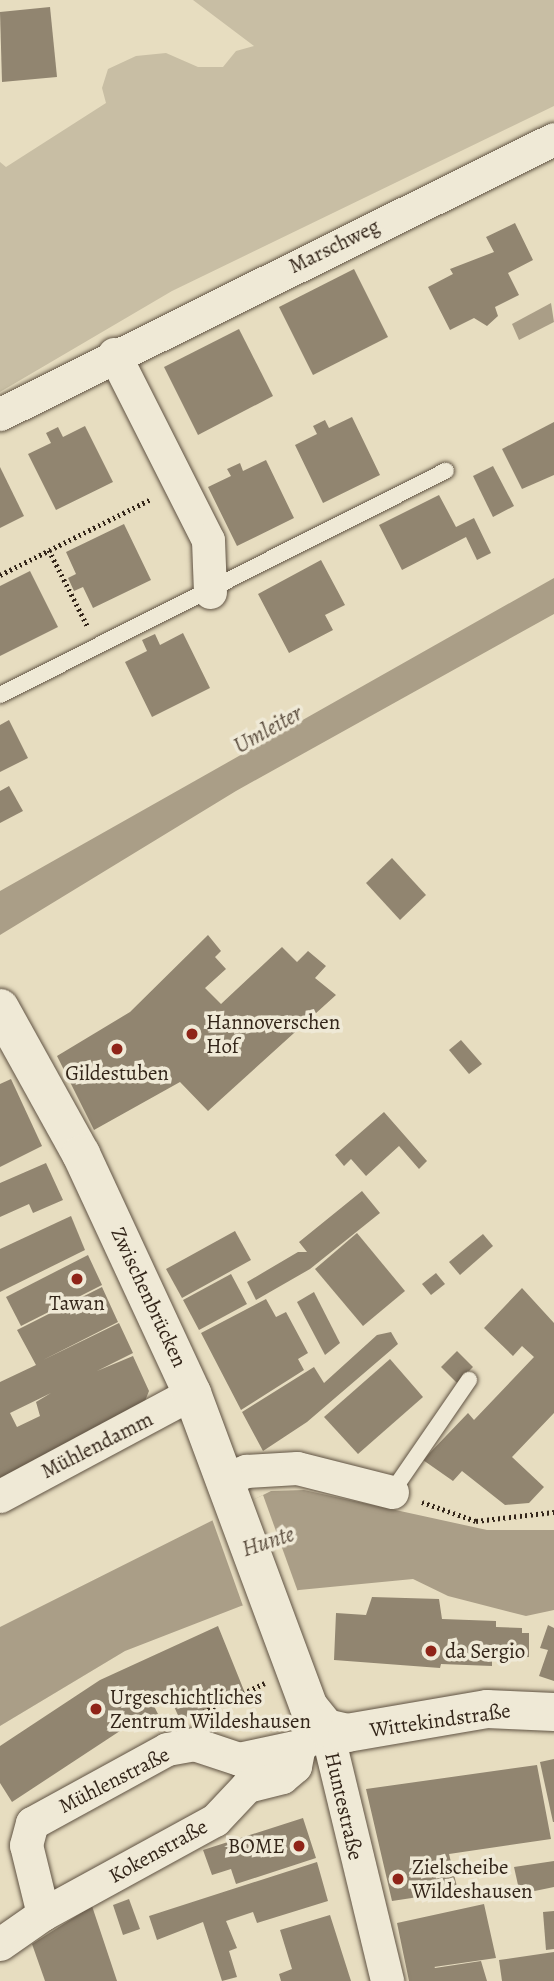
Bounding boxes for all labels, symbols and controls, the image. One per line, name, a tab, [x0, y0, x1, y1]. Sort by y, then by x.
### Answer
street label: Marschweg	[285, 213, 383, 279]
water label: Umleiter	[229, 700, 307, 760]
place label: Hannoverschen Hof	[206, 1009, 340, 1059]
marker: Hannoverschen Hof	[184, 1026, 200, 1042]
marker: Gildestuben	[109, 1041, 125, 1057]
place label: Gildestuben	[65, 1060, 169, 1086]
street label: Zwischenbrücken	[106, 1223, 192, 1371]
marker: Tawan	[69, 1271, 85, 1287]
place label: Tawan	[49, 1290, 105, 1316]
street label: Mühlendamm	[37, 1406, 157, 1484]
water label: Hunte	[238, 1521, 298, 1563]
place label: da Sergio	[445, 1638, 525, 1664]
marker: da Sergio	[423, 1643, 439, 1659]
place label: Urgeschichtliches Zentrum Wildeshausen	[110, 1684, 311, 1734]
street label: Wittekindstraße	[368, 1698, 512, 1742]
marker: Urgeschichtliches Zentrum Wildeshausen	[88, 1701, 104, 1717]
street label: Mühlenstraße	[54, 1741, 174, 1819]
street label: Huntestraße	[319, 1750, 369, 1862]
street label: Kokenstraße	[104, 1814, 212, 1888]
place label: BOME	[228, 1833, 285, 1859]
marker: BOME	[291, 1838, 307, 1854]
place label: Zielscheibe Wildeshausen	[412, 1854, 533, 1904]
marker: Zielscheibe Wildeshausen	[390, 1871, 406, 1887]

